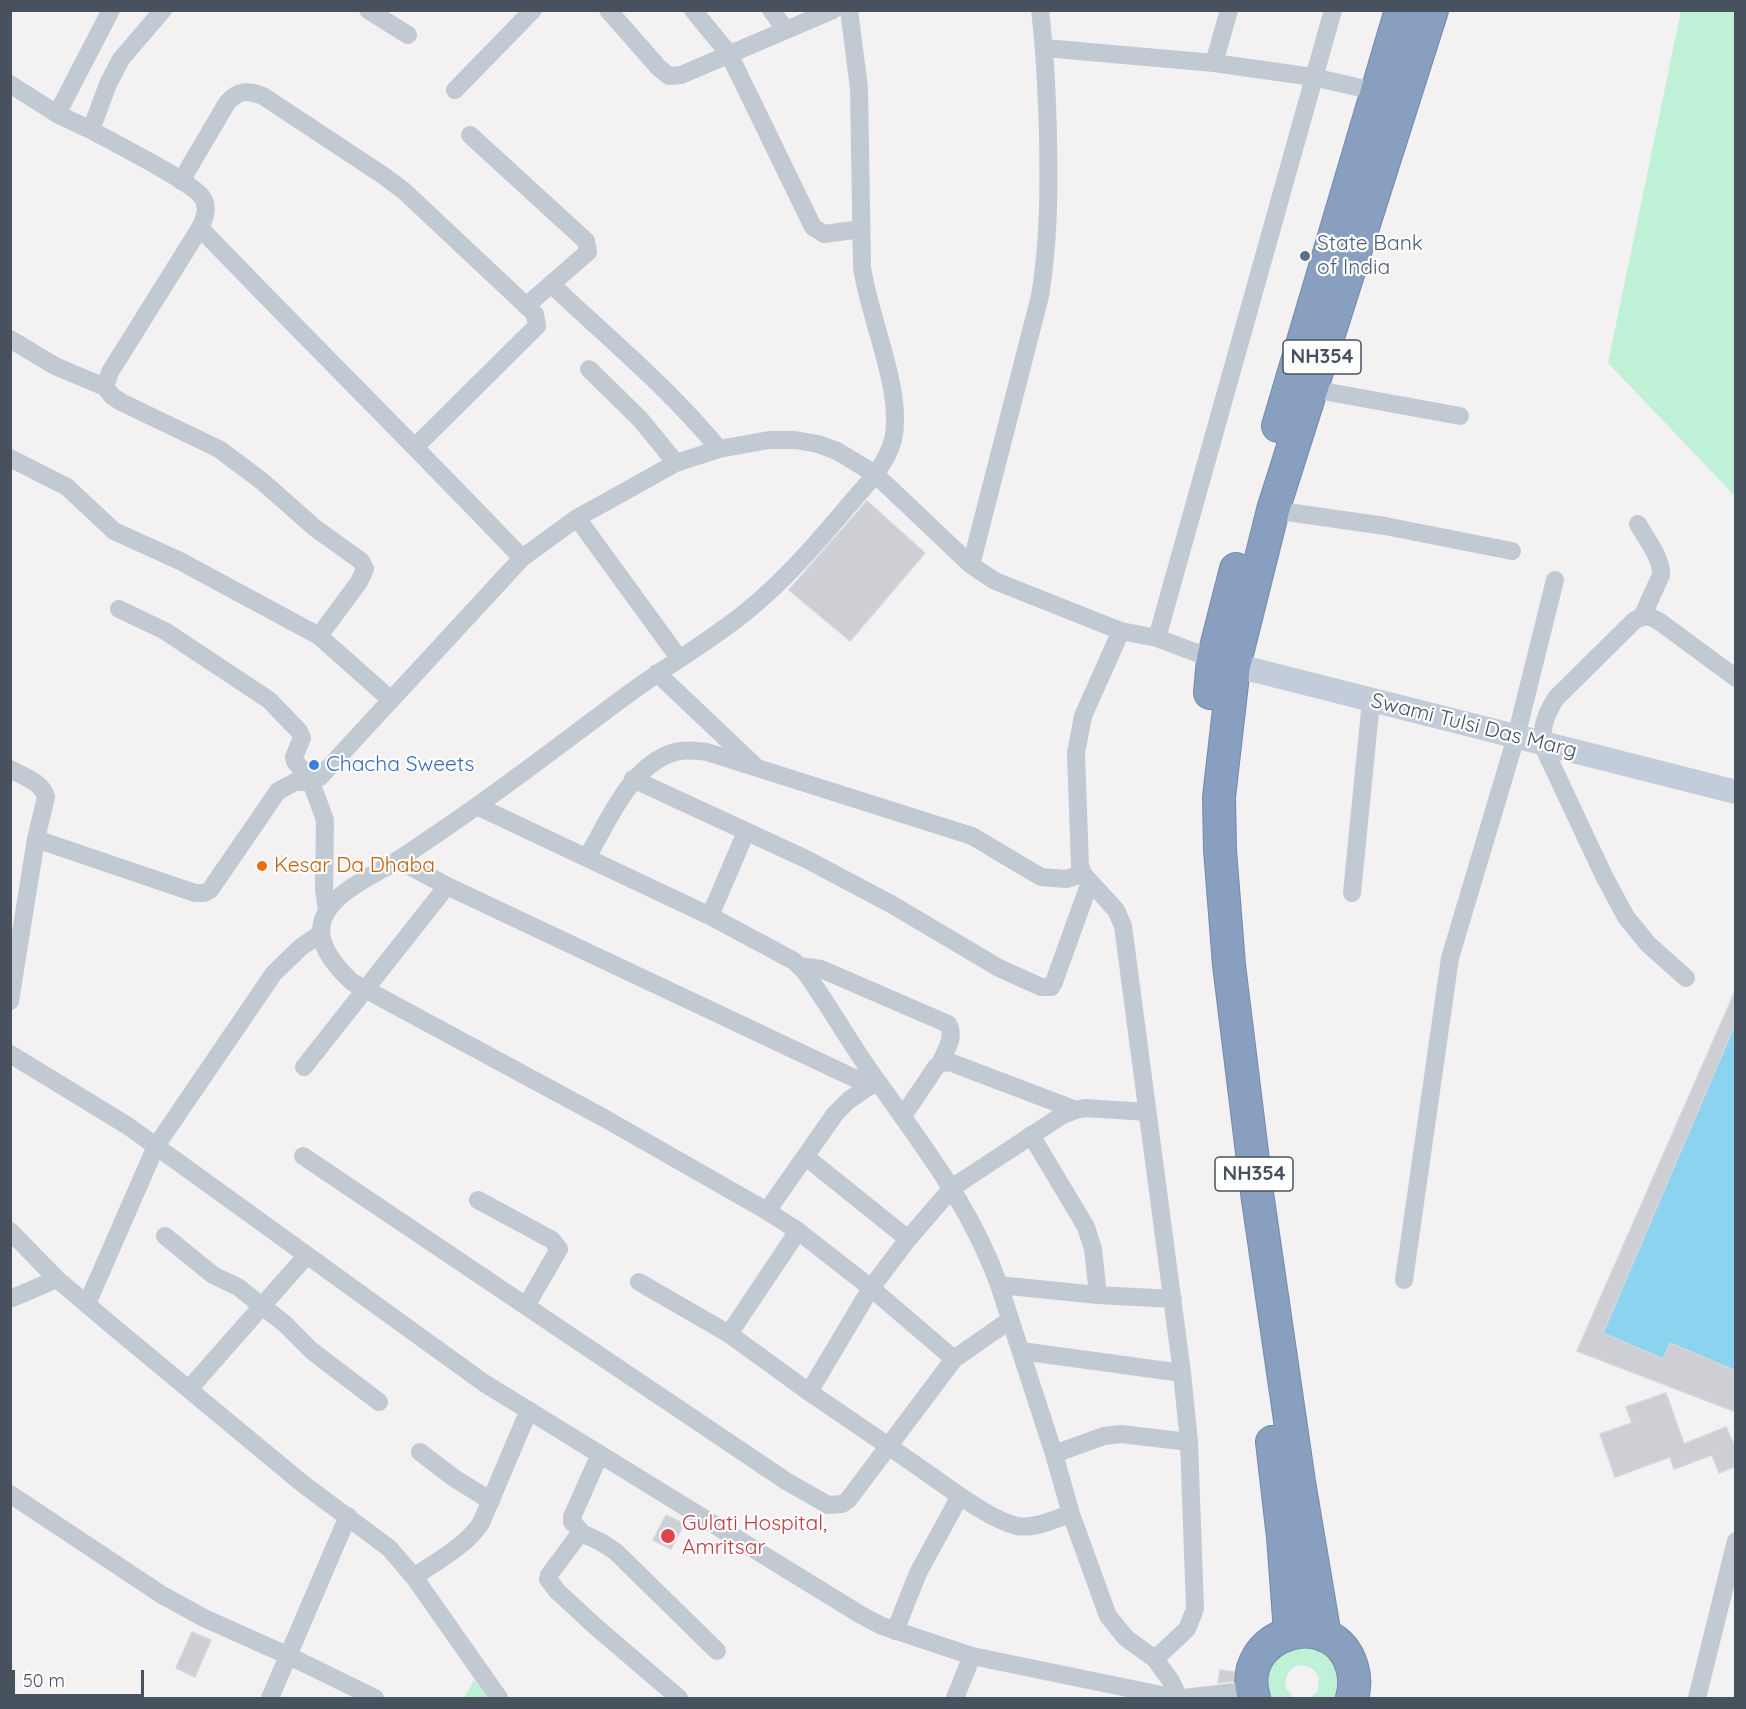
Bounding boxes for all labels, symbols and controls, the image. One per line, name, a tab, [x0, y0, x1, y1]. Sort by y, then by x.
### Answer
place label: State Bank of India	[1317, 231, 1423, 281]
marker: State Bank of India	[1298, 249, 1312, 263]
road number: NH354	[1283, 340, 1361, 374]
street label: Swami Tulsi Das Marg	[1369, 688, 1579, 764]
place label: Chacha Sweets	[326, 752, 474, 778]
marker: Chacha Sweets	[307, 758, 321, 772]
place label: Kesar Da Dhaba	[274, 853, 435, 879]
marker: Kesar Da Dhaba	[255, 859, 269, 873]
road number: NH354	[1215, 1157, 1293, 1191]
place label: Gulati Hospital, Amritsar	[682, 1511, 827, 1561]
marker: Gulati Hospital, Amritsar	[659, 1527, 677, 1545]
scale bar	[15, 1658, 147, 1696]
text: 50 m	[23, 1669, 65, 1692]

